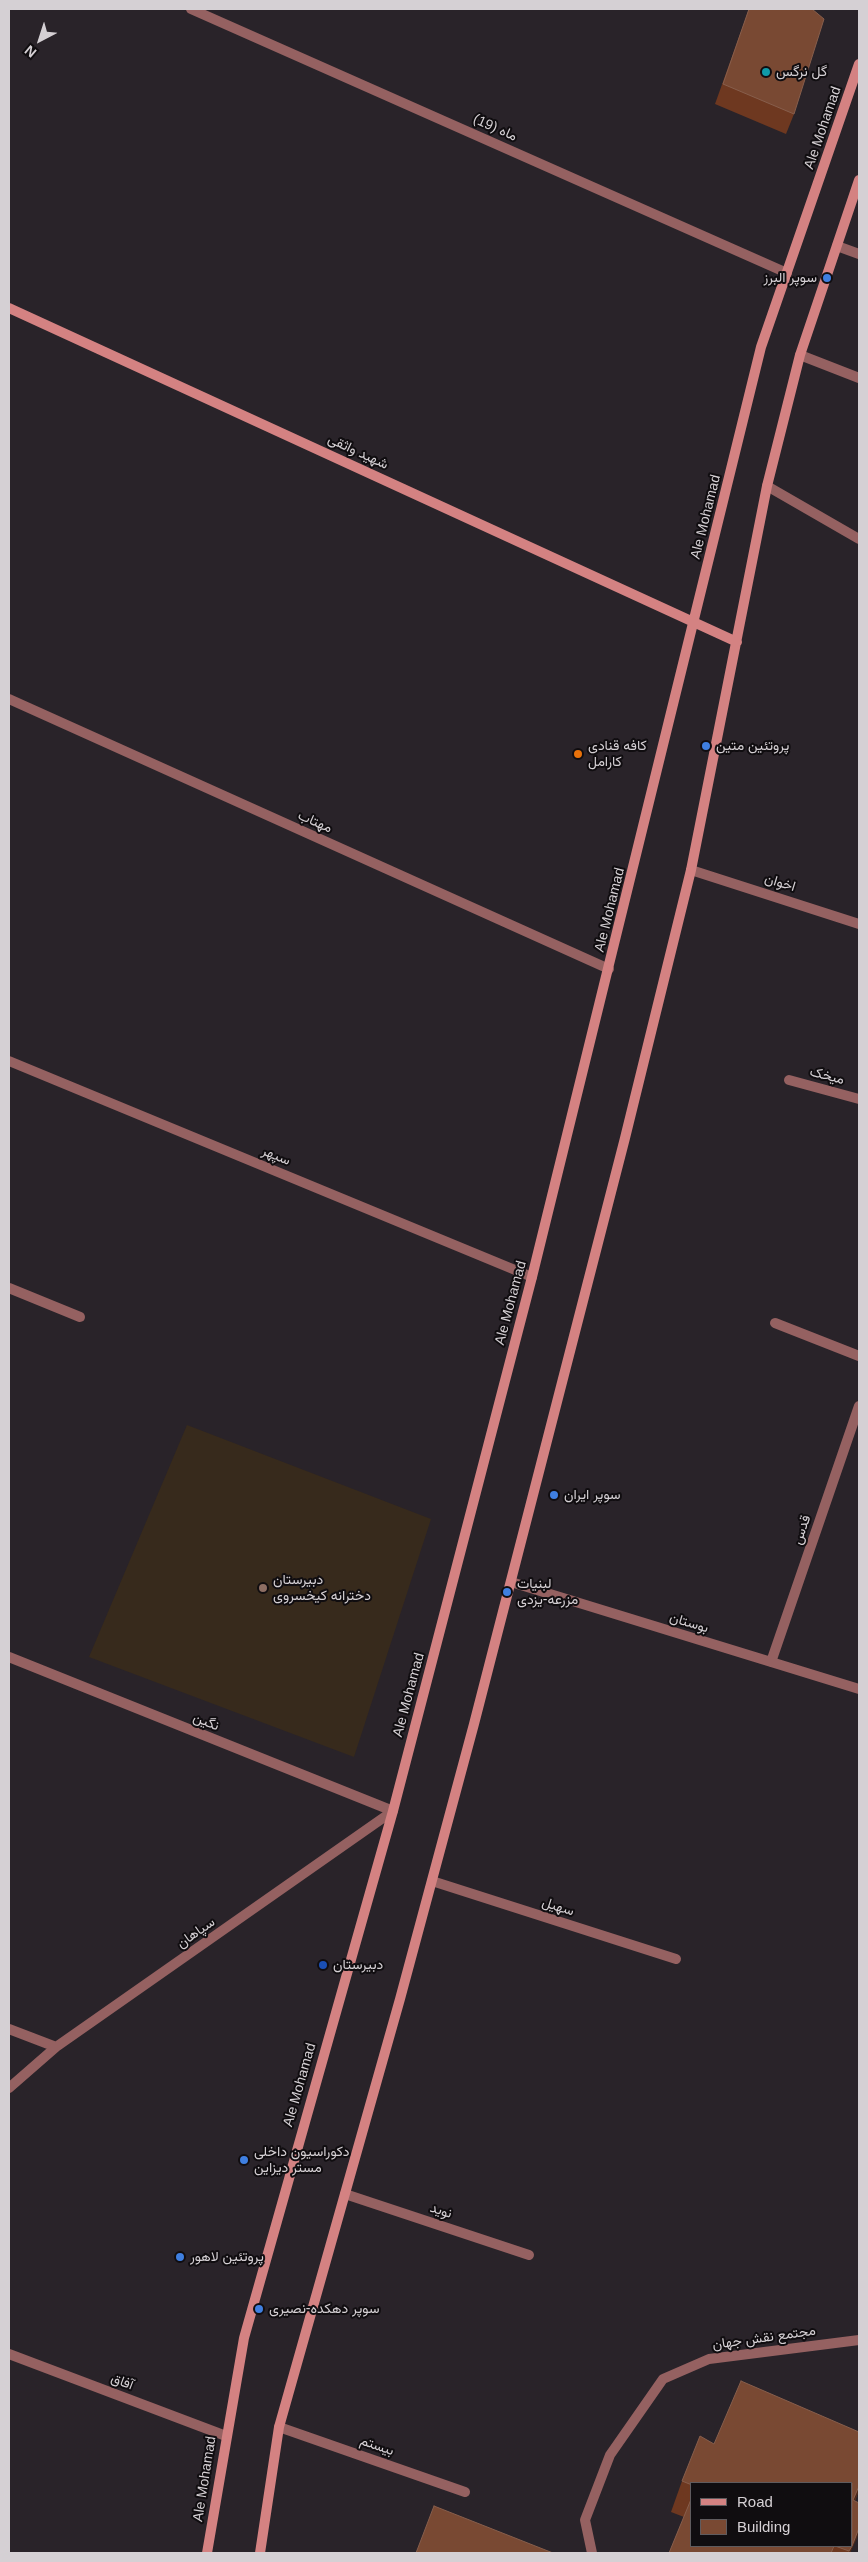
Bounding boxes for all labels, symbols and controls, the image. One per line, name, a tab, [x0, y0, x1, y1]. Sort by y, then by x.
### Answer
north arrow	[15, 15, 65, 65]
text: N	[21, 42, 39, 61]
place label: گل نرگس	[776, 64, 827, 80]
marker: گل نرگس	[760, 66, 772, 78]
street label: Ale Mohamad	[801, 84, 845, 172]
street label: ماه (19)	[470, 111, 520, 145]
place label: سوپر البرز	[763, 270, 817, 286]
marker: سوپر البرز	[821, 272, 833, 284]
street label: شهید واثقی	[325, 431, 391, 473]
street label: Ale Mohamad	[687, 473, 725, 561]
place label: کافه قنادی کارامل	[588, 738, 647, 770]
place label: پروتئین متین	[716, 738, 789, 754]
marker: پروتئین متین	[700, 740, 712, 752]
marker: کافه قنادی کارامل	[572, 748, 584, 760]
street label: مهتاب	[295, 807, 335, 837]
street label: Ale Mohamad	[591, 866, 629, 954]
street label: اخوان	[762, 870, 798, 896]
street label: میخک	[808, 1063, 846, 1089]
street label: سپهر	[259, 1143, 293, 1169]
street label: Ale Mohamad	[492, 1259, 530, 1347]
place label: سوپر ایران	[564, 1487, 621, 1503]
marker: سوپر ایران	[548, 1489, 560, 1501]
street label: قدس	[789, 1513, 815, 1547]
place label: دبیرستان دخترانه کیخسروی	[273, 1572, 371, 1604]
place label: لبنیات مزرعه-یزدی	[517, 1576, 578, 1608]
marker: دبیرستان دخترانه کیخسروی	[257, 1582, 269, 1594]
marker: لبنیات مزرعه-یزدی	[501, 1586, 513, 1598]
street label: بوستان	[667, 1609, 711, 1637]
street label: Ale Mohamad	[390, 1651, 428, 1739]
street label: نگین	[190, 1709, 222, 1735]
street label: سهیل	[540, 1894, 576, 1920]
street label: سپاهان	[174, 1914, 218, 1952]
place label: دبیرستان	[333, 1957, 383, 1973]
marker: دبیرستان	[317, 1959, 329, 1971]
street label: Ale Mohamad	[280, 2041, 320, 2129]
place label: دکوراسیون داخلی مستر دیزاین	[254, 2144, 349, 2176]
marker: دکوراسیون داخلی مستر دیزاین	[238, 2154, 250, 2166]
street label: نوید	[428, 2200, 454, 2222]
place label: پروتئین لاهور	[190, 2249, 264, 2265]
marker: پروتئین لاهور	[174, 2251, 186, 2263]
place label: سوپر دهکده-نصیری	[269, 2301, 379, 2317]
marker: سوپر دهکده-نصیری	[253, 2303, 265, 2315]
street label: مجتمع نقش جهان	[711, 2322, 817, 2354]
street label: آفاق	[108, 2370, 136, 2394]
street label: بیستم	[358, 2432, 396, 2460]
street label: Ale Mohamad	[190, 2435, 220, 2523]
legend	[690, 2482, 853, 2547]
text: Road	[737, 2493, 773, 2510]
text: Building	[737, 2518, 790, 2535]

